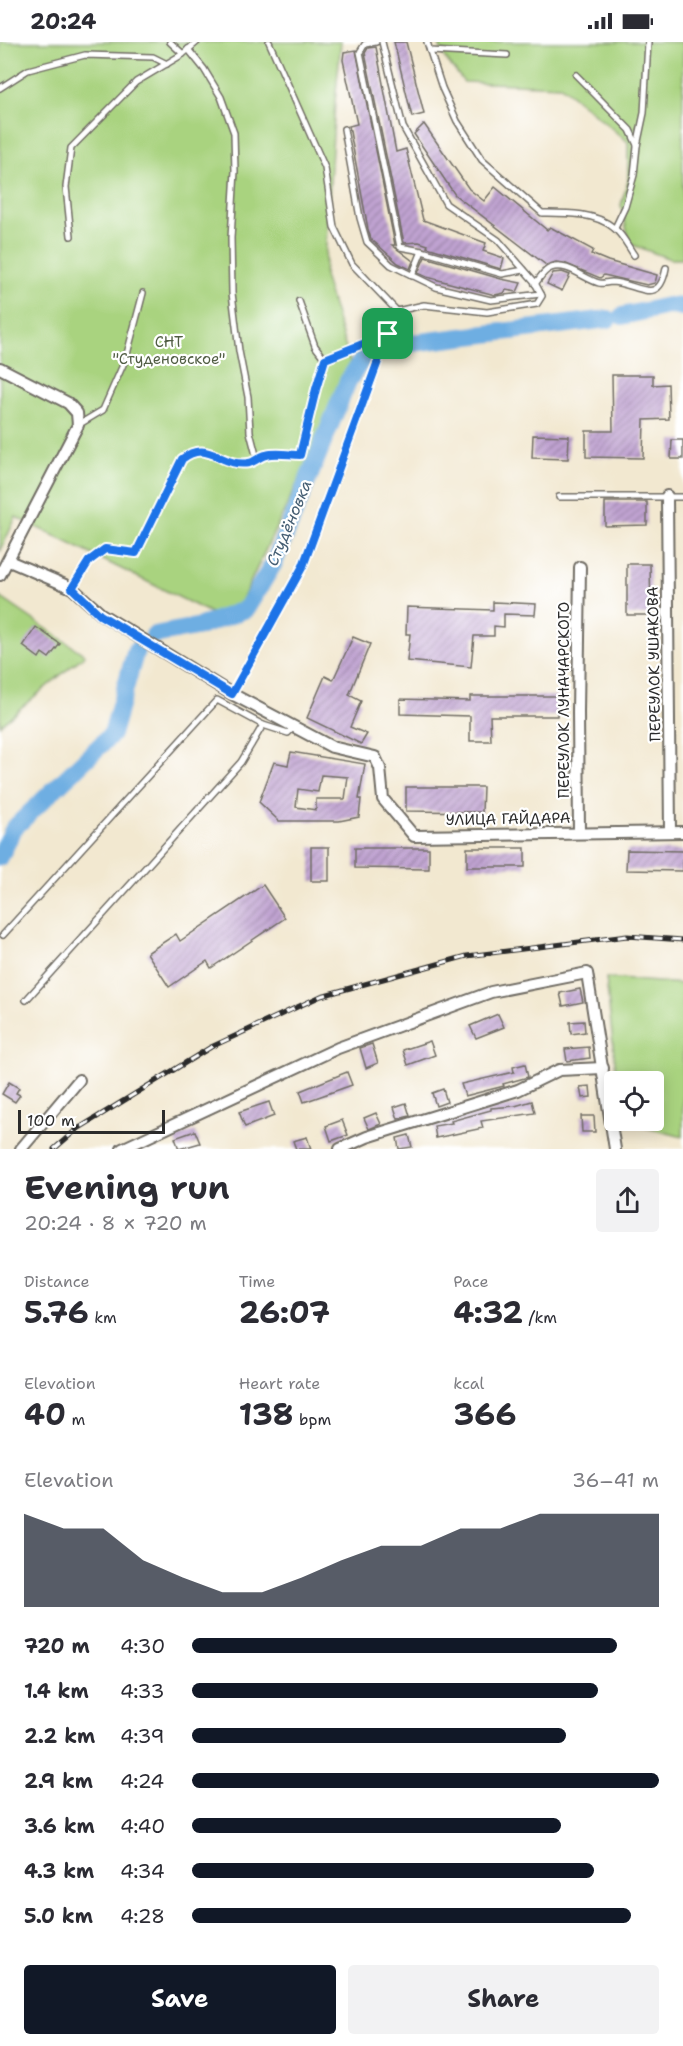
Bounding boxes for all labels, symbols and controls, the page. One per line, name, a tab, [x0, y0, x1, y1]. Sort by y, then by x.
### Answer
text: 20:24	[30, 7, 96, 36]
pin	[362, 308, 413, 359]
icon: arrive	[371, 317, 404, 350]
park label: СНТ "Студеновское"	[113, 332, 225, 369]
water label: Студёновка	[261, 477, 317, 569]
street label: ПЕРЕУЛОК УШАКОВА	[643, 586, 665, 742]
street label: ПЕРЕУЛОК ЛУНАЧАРСКОГО	[554, 602, 574, 798]
street label: УЛИЦА ГАЙДАРА	[445, 807, 571, 830]
map controls	[604, 1071, 664, 1131]
button: locate	[604, 1071, 664, 1131]
scale bar	[18, 1107, 165, 1134]
text: 100 m	[27, 1110, 75, 1131]
text: Evening run	[24, 1165, 230, 1210]
button: share	[596, 1169, 659, 1232]
text: 20:24 · 8 × 720 m	[24, 1210, 207, 1236]
text: Distance	[24, 1271, 90, 1292]
text: Time	[239, 1271, 275, 1292]
text: Pace	[453, 1271, 489, 1292]
text: 5.76	[24, 1292, 89, 1333]
text: 26:07	[239, 1292, 330, 1333]
text: 4:32	[453, 1292, 523, 1333]
text: km	[89, 1307, 117, 1328]
text: /km	[523, 1307, 557, 1328]
text: Elevation	[24, 1373, 96, 1394]
text: Heart rate	[239, 1373, 320, 1394]
text: kcal	[453, 1373, 484, 1394]
text: 40	[24, 1394, 66, 1435]
text: 138	[239, 1394, 294, 1435]
text: 366	[453, 1394, 517, 1435]
text: m	[66, 1409, 85, 1430]
text: bpm	[294, 1409, 331, 1430]
text: Elevation	[24, 1467, 114, 1493]
text: 36–41 m	[572, 1467, 659, 1493]
text: 720 m	[24, 1633, 90, 1659]
text: 4:30	[120, 1633, 165, 1659]
text: 1.4 km	[24, 1678, 89, 1704]
text: 4:33	[120, 1678, 164, 1704]
text: 2.2 km	[24, 1723, 95, 1749]
text: 4:39	[120, 1723, 165, 1749]
text: 2.9 km	[24, 1768, 93, 1794]
text: 4:24	[120, 1768, 164, 1794]
text: 3.6 km	[24, 1813, 95, 1839]
text: 4:40	[120, 1813, 165, 1839]
text: 4.3 km	[24, 1858, 94, 1884]
text: 4:34	[120, 1858, 165, 1884]
text: 5.0 km	[24, 1903, 93, 1929]
text: 4:28	[120, 1903, 165, 1929]
button: Save	[24, 1965, 336, 2034]
button: Share	[348, 1965, 659, 2034]

